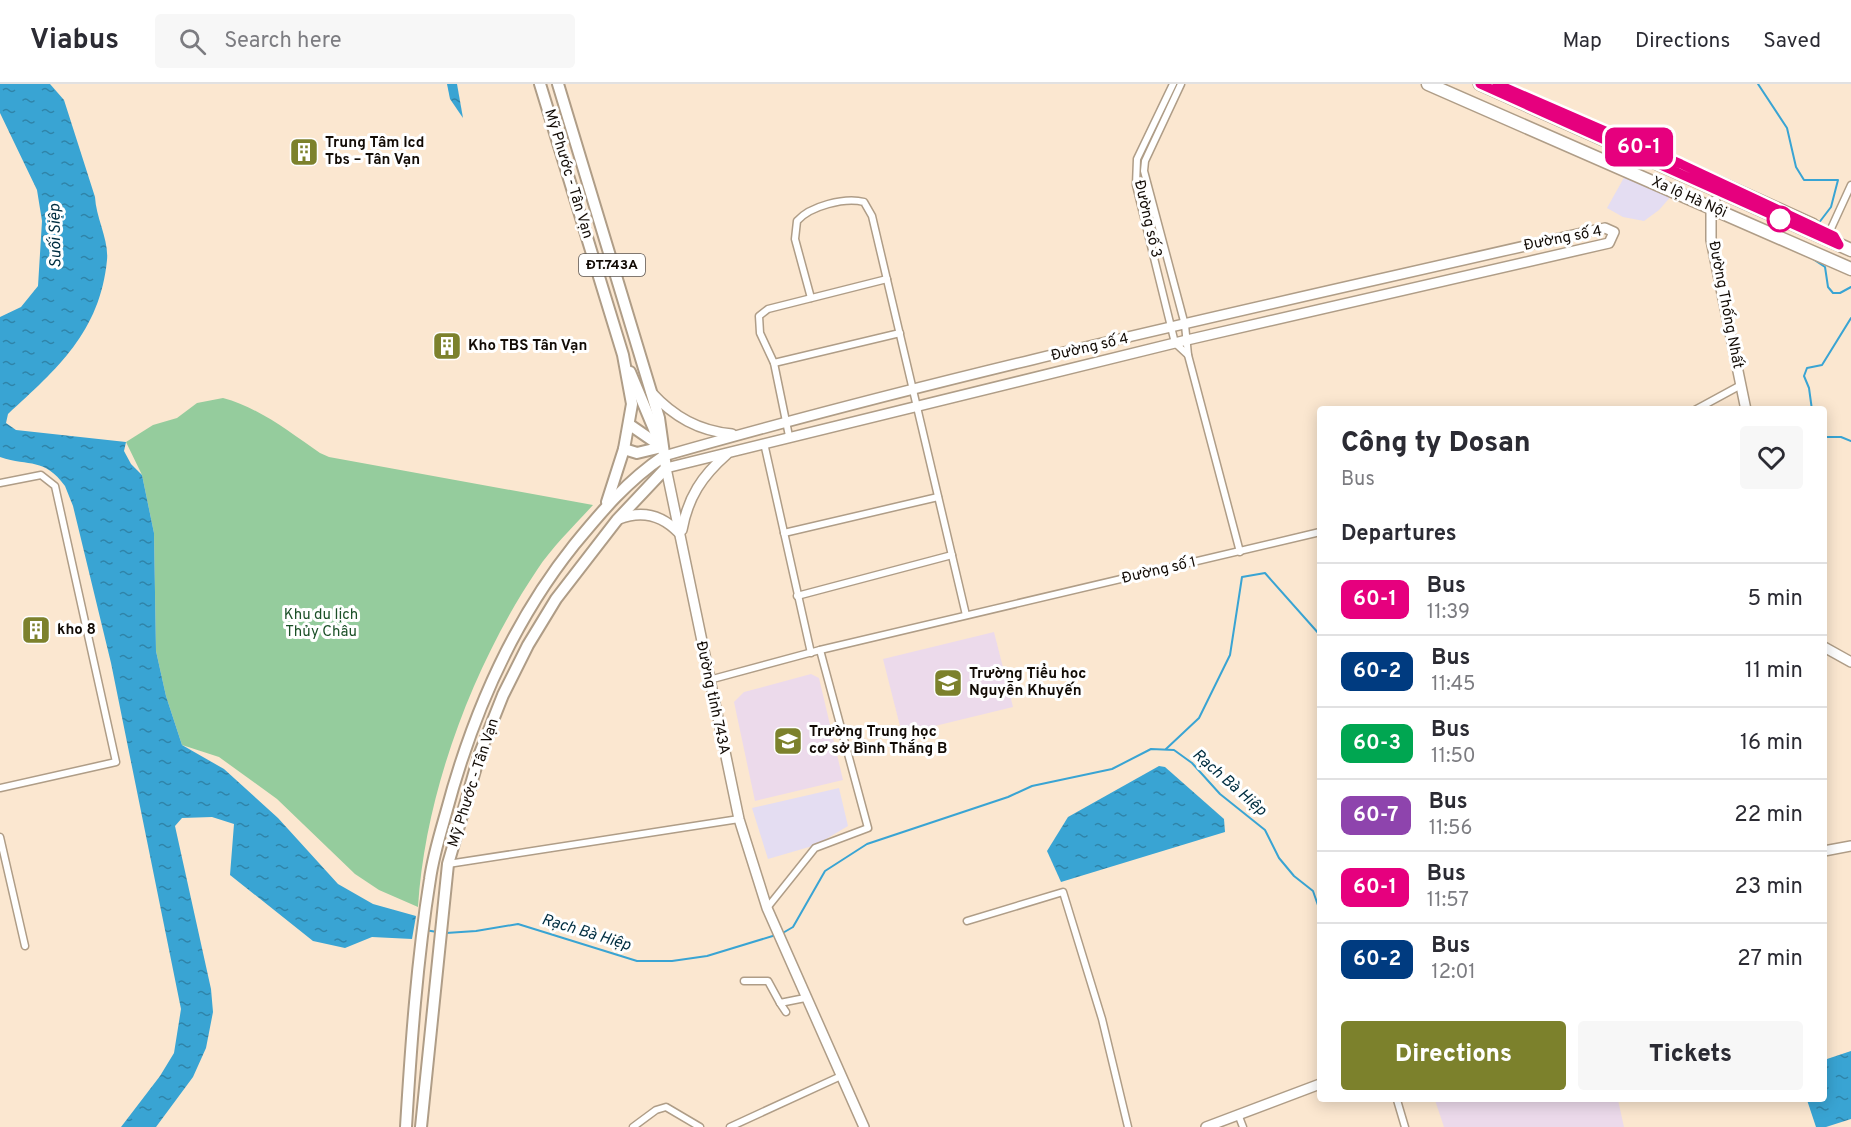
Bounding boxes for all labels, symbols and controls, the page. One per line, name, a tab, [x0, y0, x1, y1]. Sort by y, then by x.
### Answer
search box	[155, 14, 575, 68]
text: Viabus	[30, 23, 119, 59]
icon: search	[176, 25, 209, 58]
text: Search here	[224, 28, 342, 55]
text: Map	[1562, 28, 1602, 55]
text: Directions	[1635, 28, 1730, 55]
text: Saved	[1763, 28, 1821, 55]
street label: Mỹ Phước - Tân Vạn	[539, 107, 597, 241]
line badge: 60-1	[1597, 128, 1681, 166]
place label: Trung Tâm Icd Tbs – Tân Vạn	[325, 134, 424, 170]
text: 60-1	[1617, 134, 1661, 161]
building icon: Trung Tâm Icd Tbs – Tân Vạn	[288, 136, 320, 168]
street label: Xa lộ Hà Nội	[1648, 173, 1730, 223]
street label: Đường số 3	[1129, 178, 1166, 260]
water label: Suối Siệp	[44, 203, 67, 268]
unlabelled marker	[1767, 206, 1793, 232]
street label: Đường số 4	[1522, 221, 1604, 256]
street label: Đường Thống Nhất	[1703, 239, 1748, 371]
road number: ĐT.743A	[579, 254, 645, 276]
street label: Đường số 4	[1049, 329, 1131, 366]
building icon: Kho TBS Tân Vạn	[431, 330, 463, 362]
place label: Kho TBS Tân Vạn	[468, 337, 587, 356]
text: Công ty Dosan	[1341, 426, 1531, 462]
button: heart	[1740, 426, 1803, 489]
text: Bus	[1341, 467, 1375, 493]
text: Departures	[1341, 521, 1457, 548]
street label: Đường số 1	[1120, 552, 1198, 589]
text: Bus	[1427, 573, 1466, 600]
text: 60-1	[1353, 586, 1397, 613]
text: 5 min	[1748, 586, 1803, 613]
text: 11:39	[1427, 600, 1470, 626]
park label: Khu du lịch Thủy Châu	[284, 606, 358, 642]
building icon: kho 8	[20, 614, 52, 646]
place label: kho 8	[57, 621, 96, 640]
street label: Đường tỉnh 743A	[691, 640, 733, 756]
text: Bus	[1431, 645, 1470, 672]
text: 60-2	[1353, 658, 1401, 685]
text: 11 min	[1745, 658, 1803, 685]
place label: Trường Tiểu học Nguyễn Khuyến	[969, 663, 1086, 701]
school or university icon: Trường Tiểu học Nguyễn Khuyến	[932, 667, 964, 699]
text: 11:45	[1431, 672, 1476, 698]
street label: Mỹ Phước - Tân Vạn	[444, 716, 504, 850]
text: Bus	[1431, 717, 1470, 744]
place label: Trường Trung học cơ sở Bình Thắng B	[809, 723, 947, 759]
school or university icon: Trường Trung học cơ sở Bình Thắng B	[772, 725, 804, 757]
text: 60-3	[1353, 730, 1401, 757]
text: 16 min	[1740, 730, 1803, 757]
text: 11:50	[1431, 744, 1476, 770]
water label: Rạch Bà Hiệp	[1188, 745, 1270, 821]
text: Bus	[1429, 789, 1468, 816]
text: 60-7	[1353, 802, 1399, 829]
text: 22 min	[1734, 802, 1803, 829]
text: 11:56	[1429, 816, 1472, 842]
text: Bus	[1427, 861, 1466, 888]
text: 60-1	[1353, 874, 1397, 901]
text: 23 min	[1735, 874, 1803, 901]
text: 11:57	[1427, 888, 1469, 914]
water label: Rạch Bà Hiệp	[539, 910, 633, 956]
text: Bus	[1431, 933, 1470, 960]
text: 60-2	[1353, 946, 1401, 973]
text: 27 min	[1737, 946, 1803, 973]
text: 12:01	[1431, 960, 1476, 986]
button: Directions	[1341, 1021, 1566, 1090]
button: Tickets	[1578, 1021, 1803, 1090]

